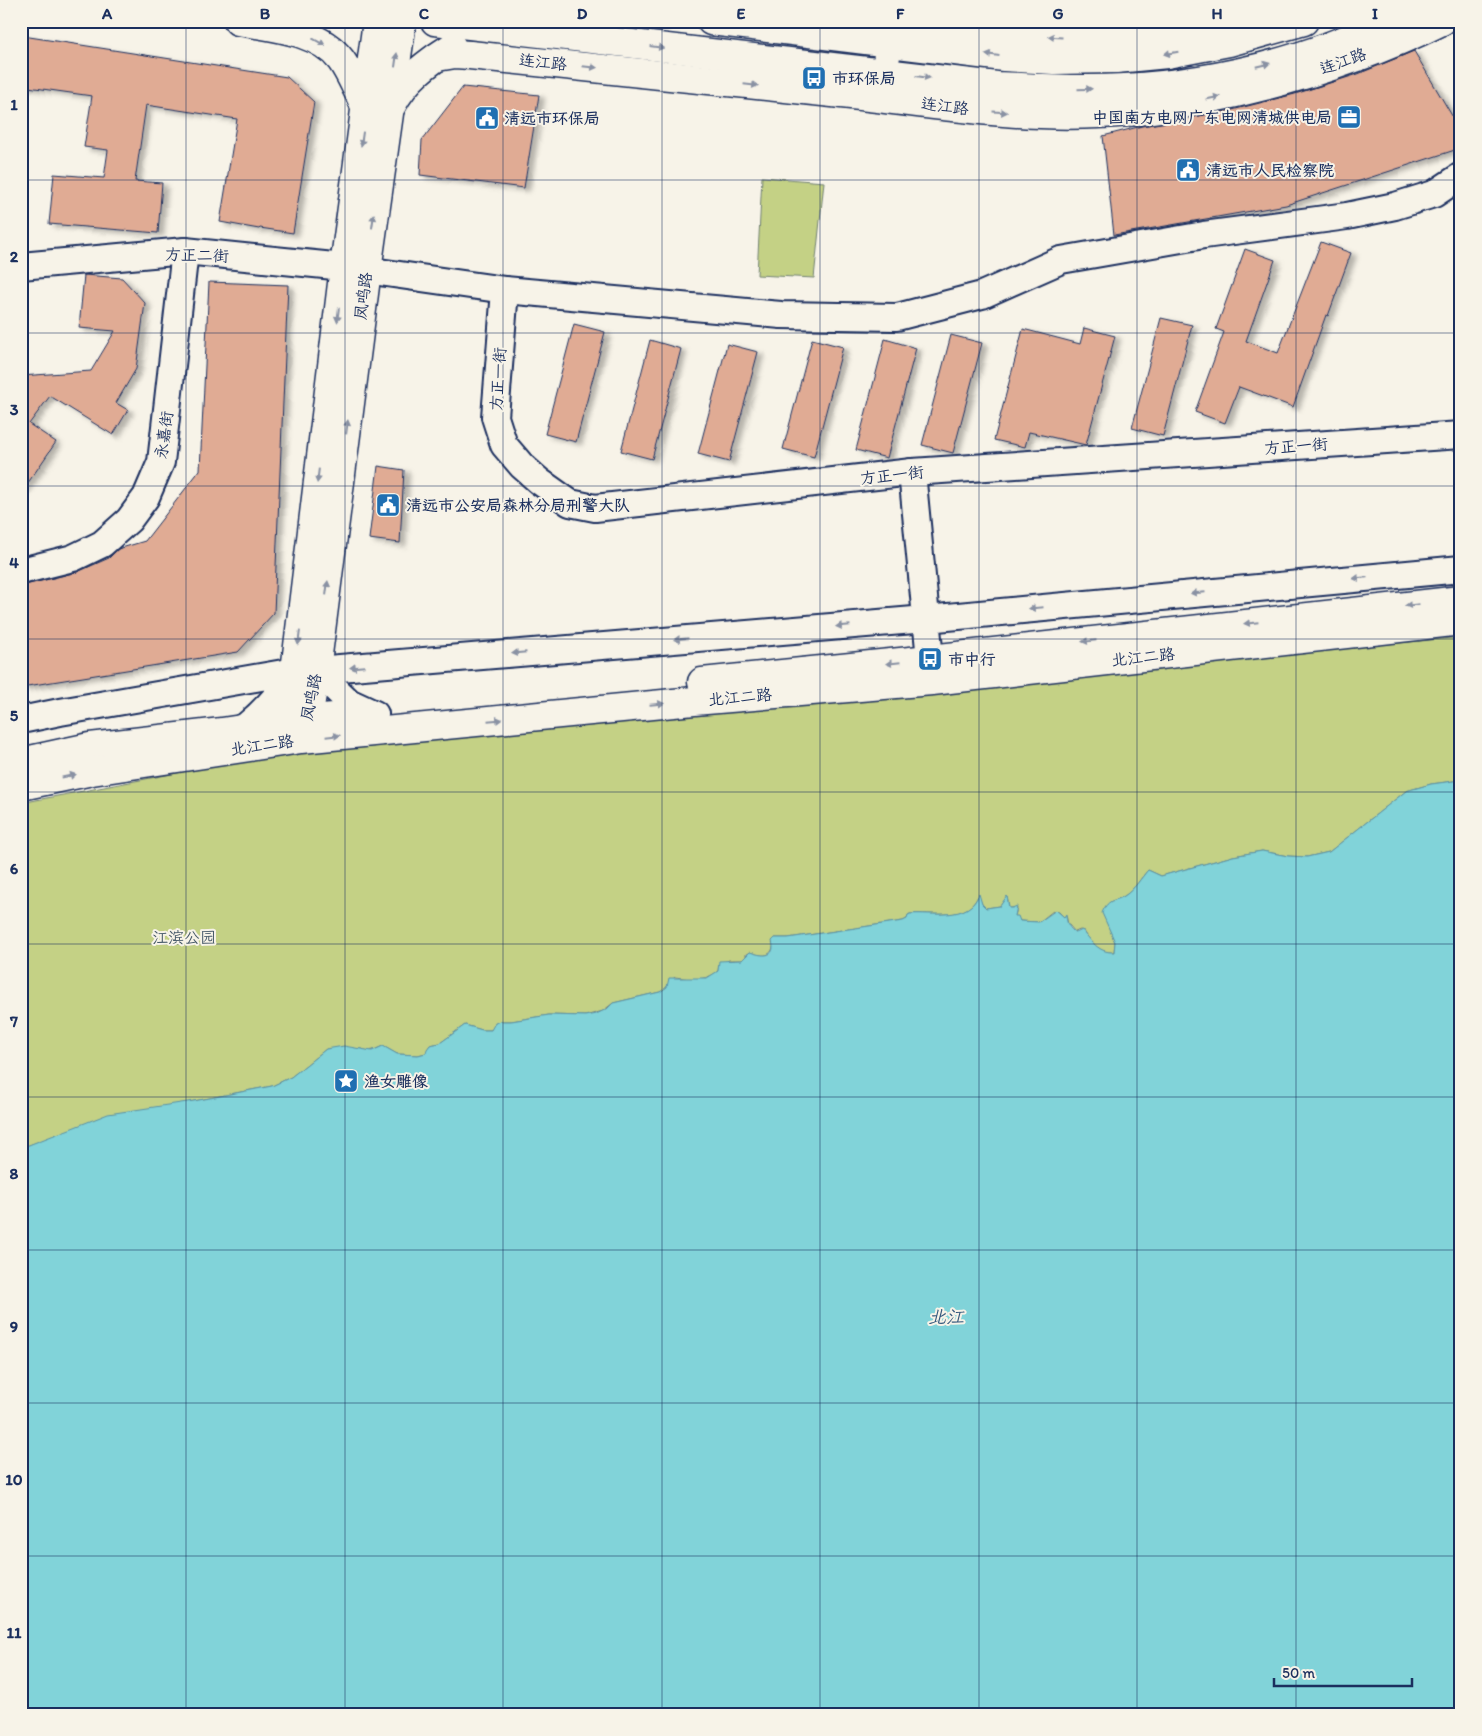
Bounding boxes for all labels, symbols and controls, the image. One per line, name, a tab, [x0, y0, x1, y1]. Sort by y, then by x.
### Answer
text: A	[101, 4, 113, 23]
text: B	[260, 4, 271, 23]
text: C	[419, 4, 430, 23]
text: D	[577, 4, 588, 23]
text: E	[737, 4, 746, 23]
text: F	[896, 4, 905, 23]
text: G	[1052, 4, 1064, 23]
text: H	[1211, 4, 1223, 23]
text: I	[1372, 4, 1378, 23]
one-way arrow	[1046, 32, 1062, 40]
one-way arrow	[311, 38, 326, 46]
one-way arrow	[650, 43, 666, 51]
street label: 连江路	[1317, 44, 1369, 78]
one-way arrow	[1163, 49, 1179, 57]
street label: 连江路	[518, 50, 568, 74]
one-way arrow	[983, 51, 999, 59]
one-way arrow	[393, 52, 401, 68]
one-way arrow	[1255, 61, 1270, 69]
one-way arrow	[582, 63, 598, 71]
bus stop icon: 市环保局	[801, 65, 827, 91]
place label: 市环保局	[832, 69, 896, 88]
one-way arrow	[915, 73, 931, 81]
one-way arrow	[743, 81, 759, 89]
one-way arrow	[1077, 85, 1093, 93]
street label: 连江路	[920, 94, 970, 118]
one-way arrow	[1206, 94, 1222, 102]
text: 1	[10, 95, 18, 114]
office icon: 中国南方电网广东电网清城供电局	[1336, 104, 1362, 130]
public building icon: 清远市环保局	[474, 105, 500, 131]
place label: 中国南方电网广东电网清城供电局	[1092, 108, 1332, 127]
place label: 清远市环保局	[504, 109, 600, 128]
one-way arrow	[992, 109, 1008, 117]
one-way arrow	[357, 131, 365, 147]
public building icon: 清远市人民检察院	[1175, 157, 1201, 183]
place label: 清远市人民检察院	[1206, 161, 1334, 180]
one-way arrow	[370, 213, 378, 229]
street label: 方正二街	[165, 244, 229, 266]
text: 2	[10, 247, 19, 266]
street label: 凤鸣路	[351, 271, 375, 321]
one-way arrow	[334, 307, 342, 323]
street label: 方正一街	[486, 346, 510, 412]
text: 3	[10, 400, 19, 419]
street label: 永嘉街	[151, 410, 177, 460]
one-way arrow	[343, 419, 351, 435]
street label: 方正一街	[1263, 434, 1329, 458]
street label: 方正一街	[859, 462, 925, 488]
one-way arrow	[314, 469, 322, 485]
public building icon: 清远市公安局森林分局刑警大队	[375, 492, 401, 518]
place label: 清远市公安局森林分局刑警大队	[406, 496, 630, 515]
text: 4	[9, 553, 19, 572]
one-way arrow	[1352, 574, 1368, 582]
one-way arrow	[323, 580, 331, 596]
one-way arrow	[1190, 589, 1206, 597]
one-way arrow	[1404, 601, 1420, 609]
one-way arrow	[1028, 605, 1044, 613]
one-way arrow	[1242, 619, 1258, 627]
one-way arrow	[835, 622, 851, 630]
one-way arrow	[294, 630, 302, 646]
one-way arrow	[673, 636, 689, 644]
one-way arrow	[1081, 637, 1097, 645]
street label: 北江二路	[1110, 644, 1176, 670]
bus stop icon: 市中行	[917, 646, 943, 672]
one-way arrow	[511, 649, 527, 657]
place label: 市中行	[948, 650, 996, 669]
one-way arrow	[885, 659, 901, 667]
one-way arrow	[349, 663, 365, 671]
street label: 凤鸣路	[297, 672, 325, 722]
street label: 北江二路	[707, 685, 773, 709]
one-way arrow	[649, 700, 665, 708]
text: 5	[10, 706, 19, 725]
one-way arrow	[487, 716, 503, 724]
street label: 北江二路	[229, 731, 295, 759]
one-way arrow	[326, 732, 342, 740]
one-way arrow	[61, 771, 77, 779]
text: 6	[10, 859, 19, 878]
park label: 江滨公园	[152, 928, 216, 947]
text: 7	[9, 1012, 18, 1031]
place icon: 渔女雕像	[333, 1068, 359, 1094]
place label: 渔女雕像	[364, 1072, 428, 1091]
text: 8	[10, 1164, 19, 1183]
water label: 北江	[928, 1306, 965, 1328]
text: 9	[10, 1317, 18, 1336]
text: 10	[5, 1470, 23, 1489]
text: 11	[7, 1623, 22, 1642]
scale bar	[1274, 1656, 1412, 1688]
text: 50 m	[1282, 1664, 1315, 1682]

